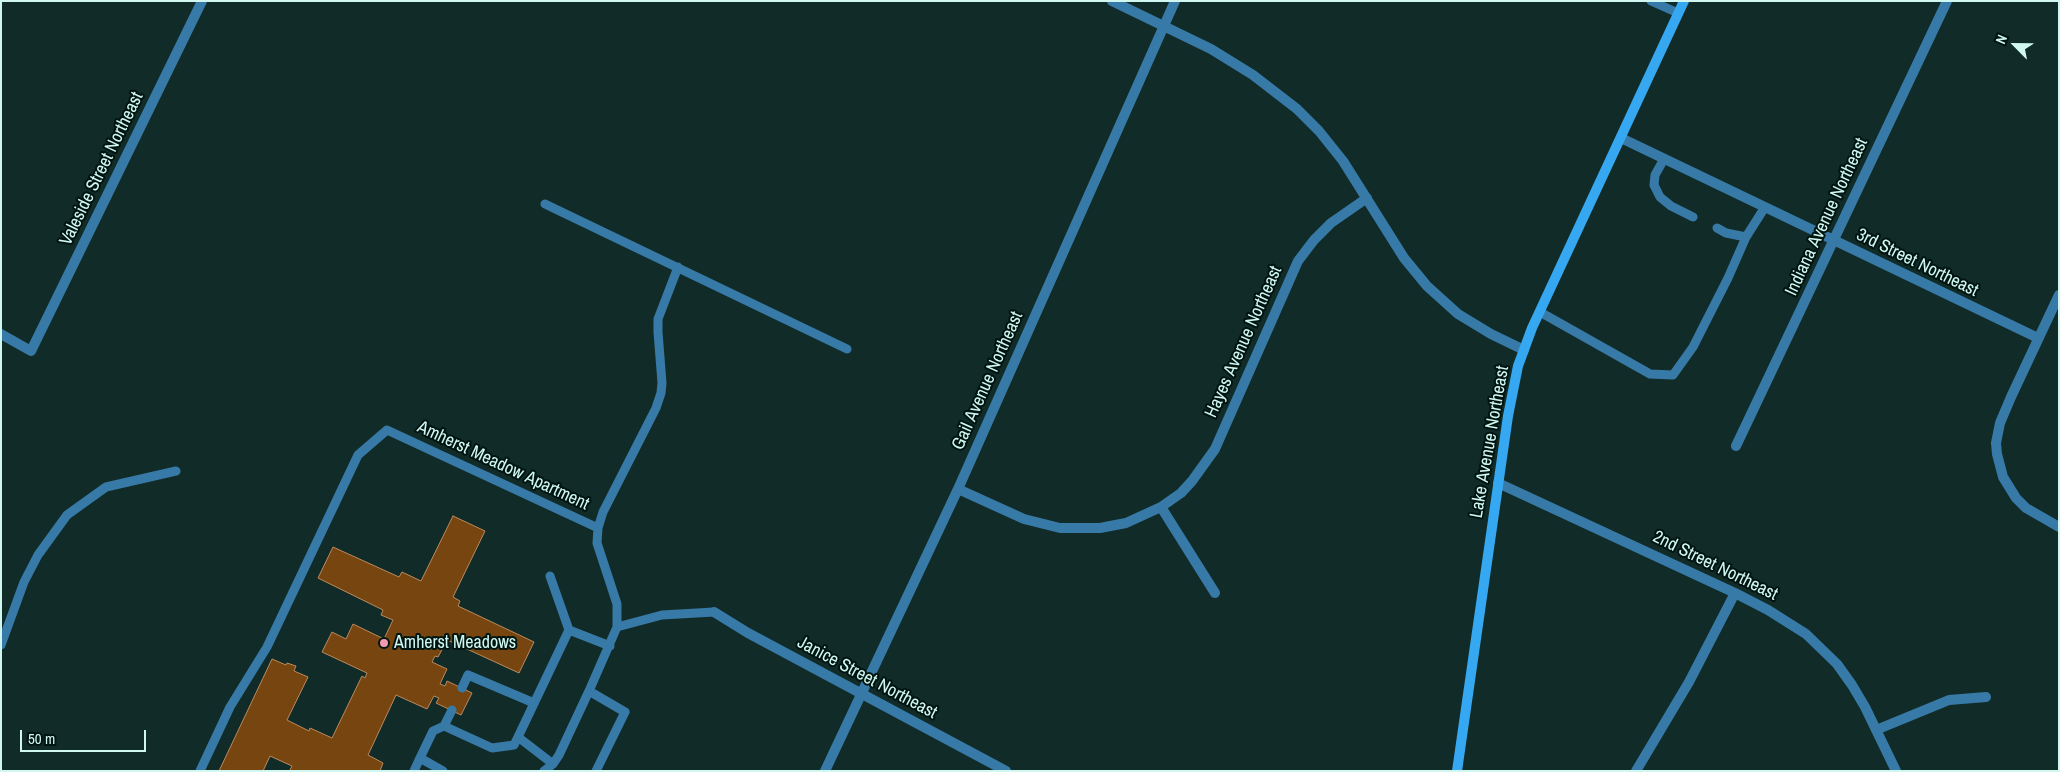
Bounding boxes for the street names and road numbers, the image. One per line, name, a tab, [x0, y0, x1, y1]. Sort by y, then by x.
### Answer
street label: Valeside Street Northeast	[55, 89, 149, 249]
street label: Indiana Avenue Northeast	[1781, 135, 1873, 299]
street label: 3rd Street Northeast	[1853, 224, 1981, 302]
street label: Hayes Avenue Northeast	[1201, 263, 1287, 421]
street label: Gail Avenue Northeast	[948, 309, 1028, 453]
street label: Lake Avenue Northeast	[1466, 364, 1514, 520]
street label: Amherst Meadow Apartment	[414, 417, 592, 515]
street label: 2nd Street Northeast	[1649, 526, 1781, 606]
street label: Janice Street Northeast	[793, 632, 941, 724]

